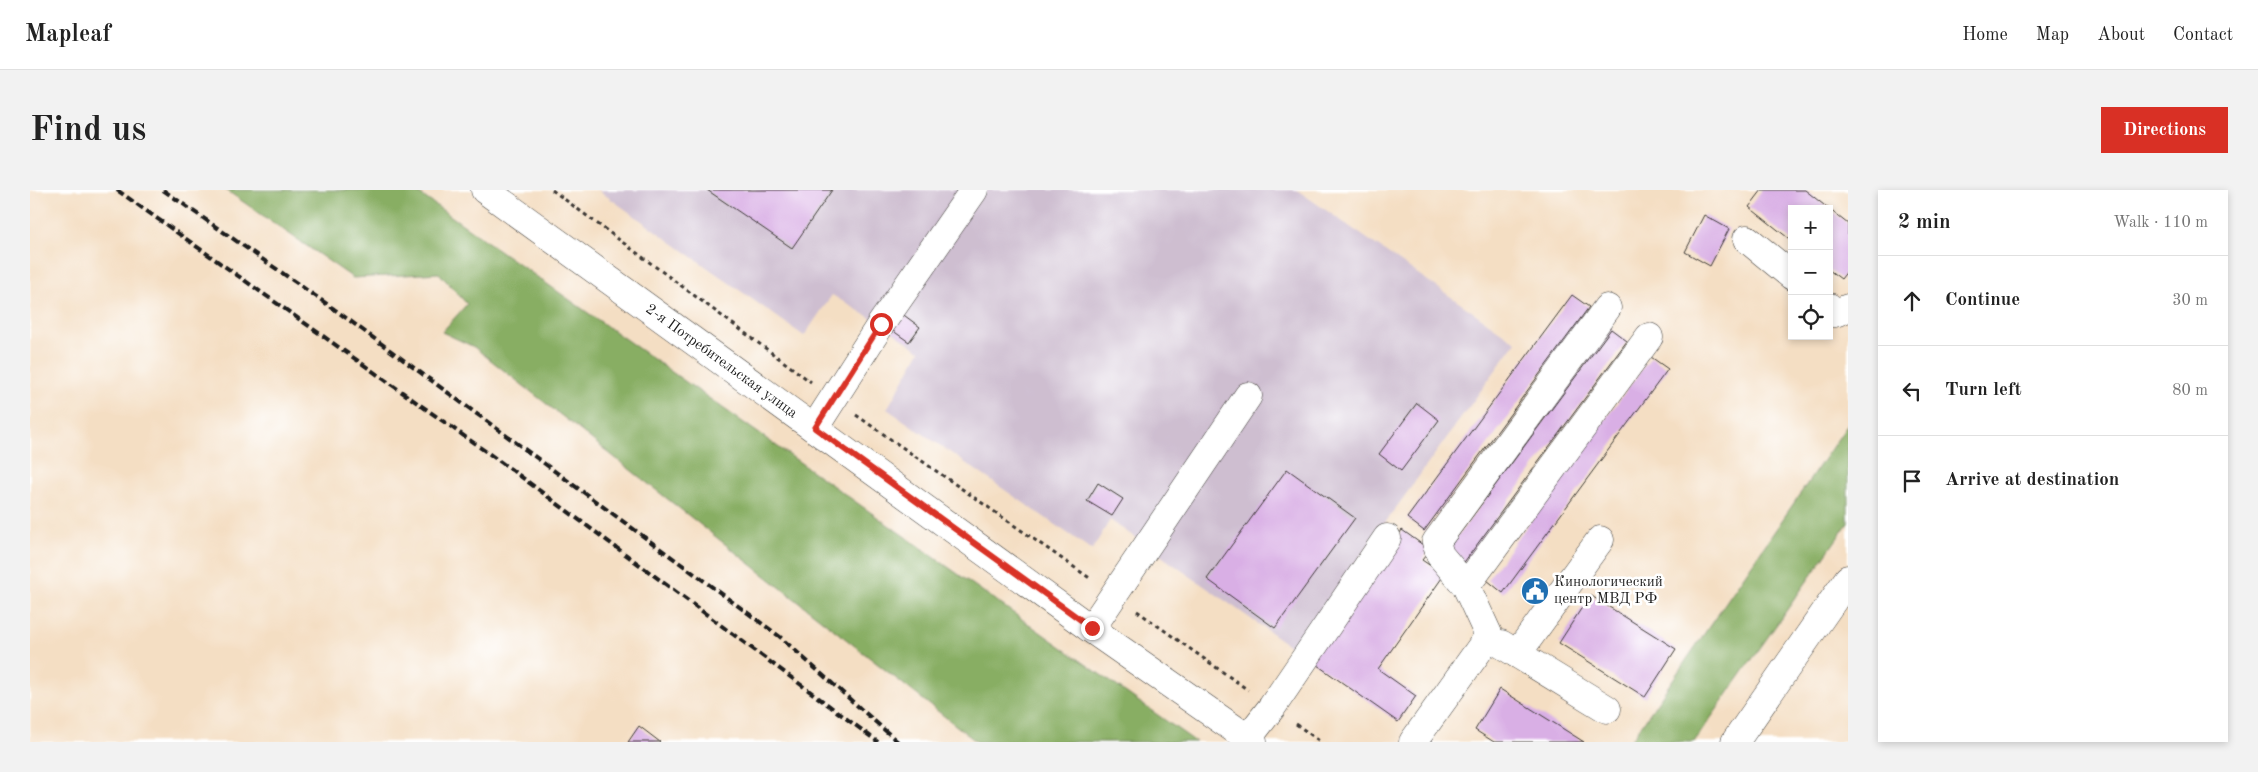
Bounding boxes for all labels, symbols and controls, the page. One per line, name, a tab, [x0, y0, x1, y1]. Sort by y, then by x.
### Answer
text: Mapleaf	[25, 23, 111, 47]
text: Home	[1962, 26, 2008, 44]
text: Map	[2036, 26, 2069, 44]
text: About	[2097, 26, 2145, 44]
text: Contact	[2173, 26, 2233, 44]
button: Directions	[2101, 107, 2228, 153]
text: Find us	[30, 113, 146, 148]
map controls	[1788, 205, 1833, 340]
button: +	[1788, 205, 1833, 250]
text: 2 min	[1898, 212, 1951, 233]
text: Walk · 110 m	[2113, 215, 2208, 231]
button: −	[1788, 250, 1833, 295]
icon: ahead	[1898, 287, 1926, 315]
text: Continue	[1945, 291, 2020, 310]
text: 30 m	[2172, 293, 2208, 309]
button: locate	[1788, 295, 1833, 340]
street label: 2-я Потребительская улица	[643, 301, 801, 422]
route start	[870, 313, 893, 336]
icon: left	[1898, 377, 1926, 405]
text: Turn left	[1945, 381, 2022, 400]
text: 80 m	[2172, 383, 2208, 399]
icon: arrive	[1898, 467, 1926, 495]
text: Arrive at destination	[1945, 471, 2119, 490]
place label: Кинологический центр МВД РФ	[1554, 575, 1663, 607]
public building icon: Кинологический центр МВД РФ	[1520, 576, 1550, 606]
route end	[1081, 617, 1104, 640]

